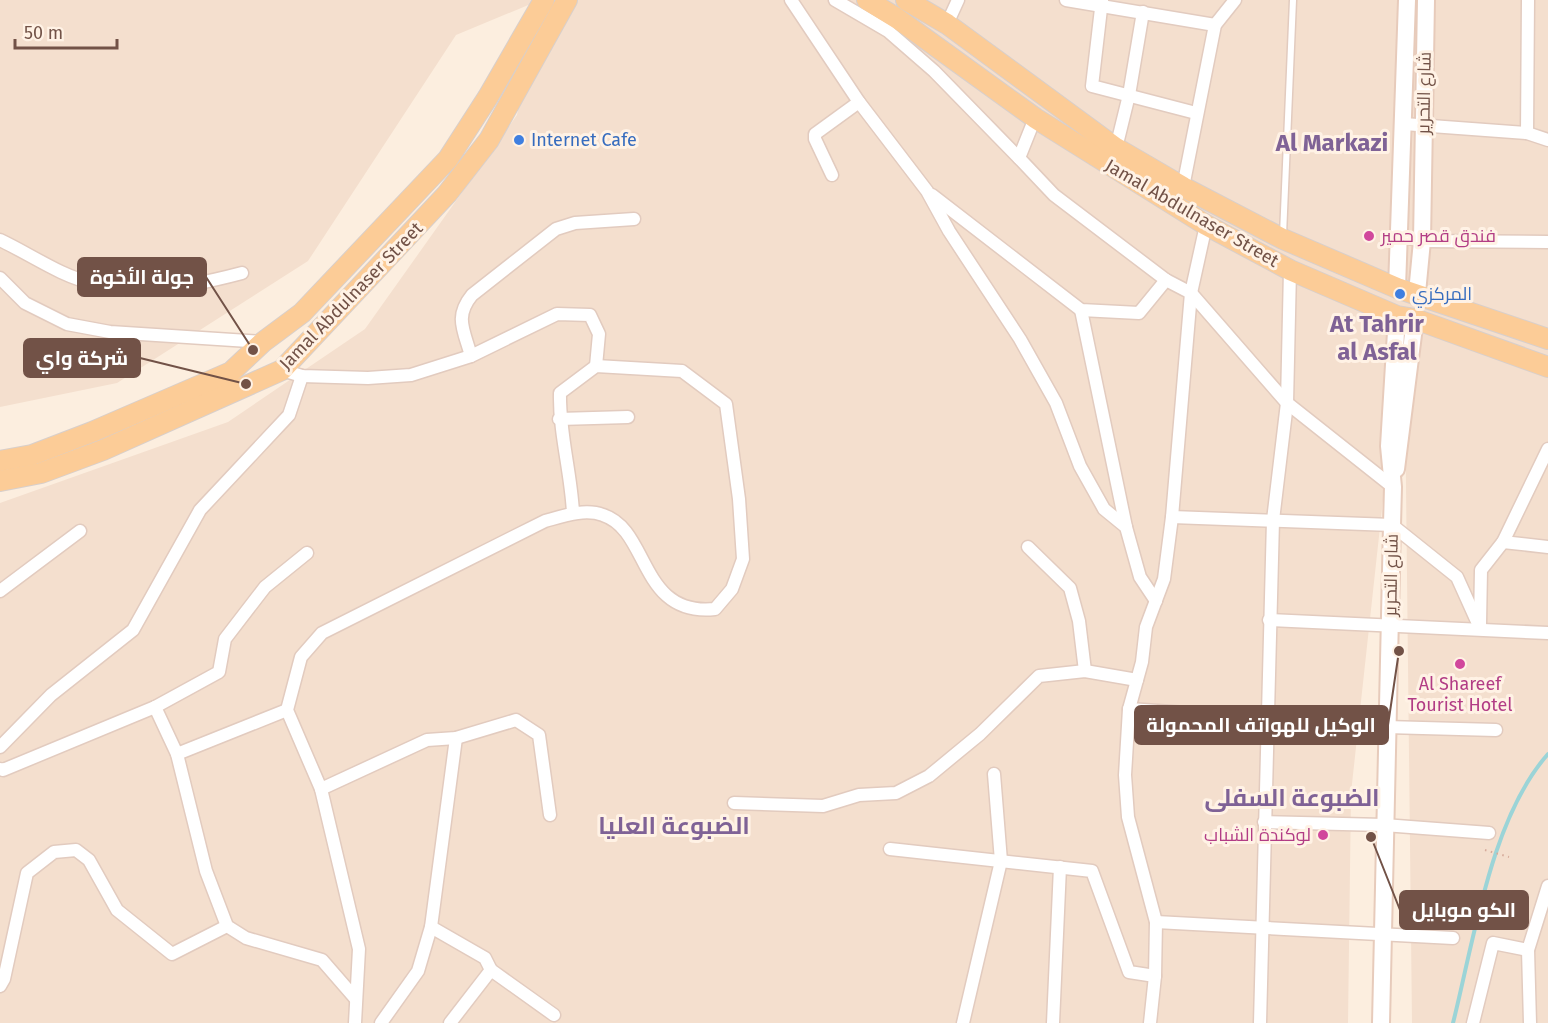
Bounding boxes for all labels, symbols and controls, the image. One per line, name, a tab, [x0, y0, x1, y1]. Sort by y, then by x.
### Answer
scale bar	[15, 12, 117, 50]
text: 50 m	[24, 22, 63, 44]
street label: شارع التحرير	[1412, 52, 1437, 136]
place label: Internet Cafe	[531, 129, 637, 151]
district label: Al Markazi	[1275, 129, 1388, 157]
marker: Internet Cafe	[512, 133, 526, 147]
street label: Jamal Abdulnaser Street	[1101, 154, 1283, 272]
street label: Jamal Abdulnaser Street	[275, 217, 428, 374]
place label: فندق قصر حمير	[1380, 225, 1496, 248]
marker: فندق قصر حمير	[1362, 229, 1376, 243]
callout: جولة الأخوة	[78, 258, 206, 296]
text: جولة الأخوة	[90, 265, 194, 289]
place label: المركزي	[1412, 283, 1472, 308]
marker: المركزي	[1393, 287, 1407, 301]
district label: At Tahrir al Asfal	[1329, 310, 1424, 366]
callout: شركة واي	[24, 339, 140, 377]
text: شركة واي	[36, 346, 128, 374]
street label: شارع التحرير	[1379, 534, 1404, 618]
marker: Al Shareef Tourist Hotel	[1453, 657, 1467, 671]
place label: Al Shareef Tourist Hotel	[1407, 673, 1513, 716]
callout: الوكيل للهواتف المحمولة	[1135, 706, 1388, 744]
text: الوكيل للهواتف المحمولة	[1146, 713, 1376, 738]
district label: الضبوعة السفلى	[1204, 784, 1380, 812]
district label: الضبوعة العليا	[598, 812, 750, 840]
place label: لوكندة الشباب	[1204, 824, 1311, 846]
marker: لوكندة الشباب	[1316, 828, 1330, 842]
callout: الكو موبايل	[1400, 891, 1528, 929]
text: الكو موبايل	[1412, 898, 1516, 922]

